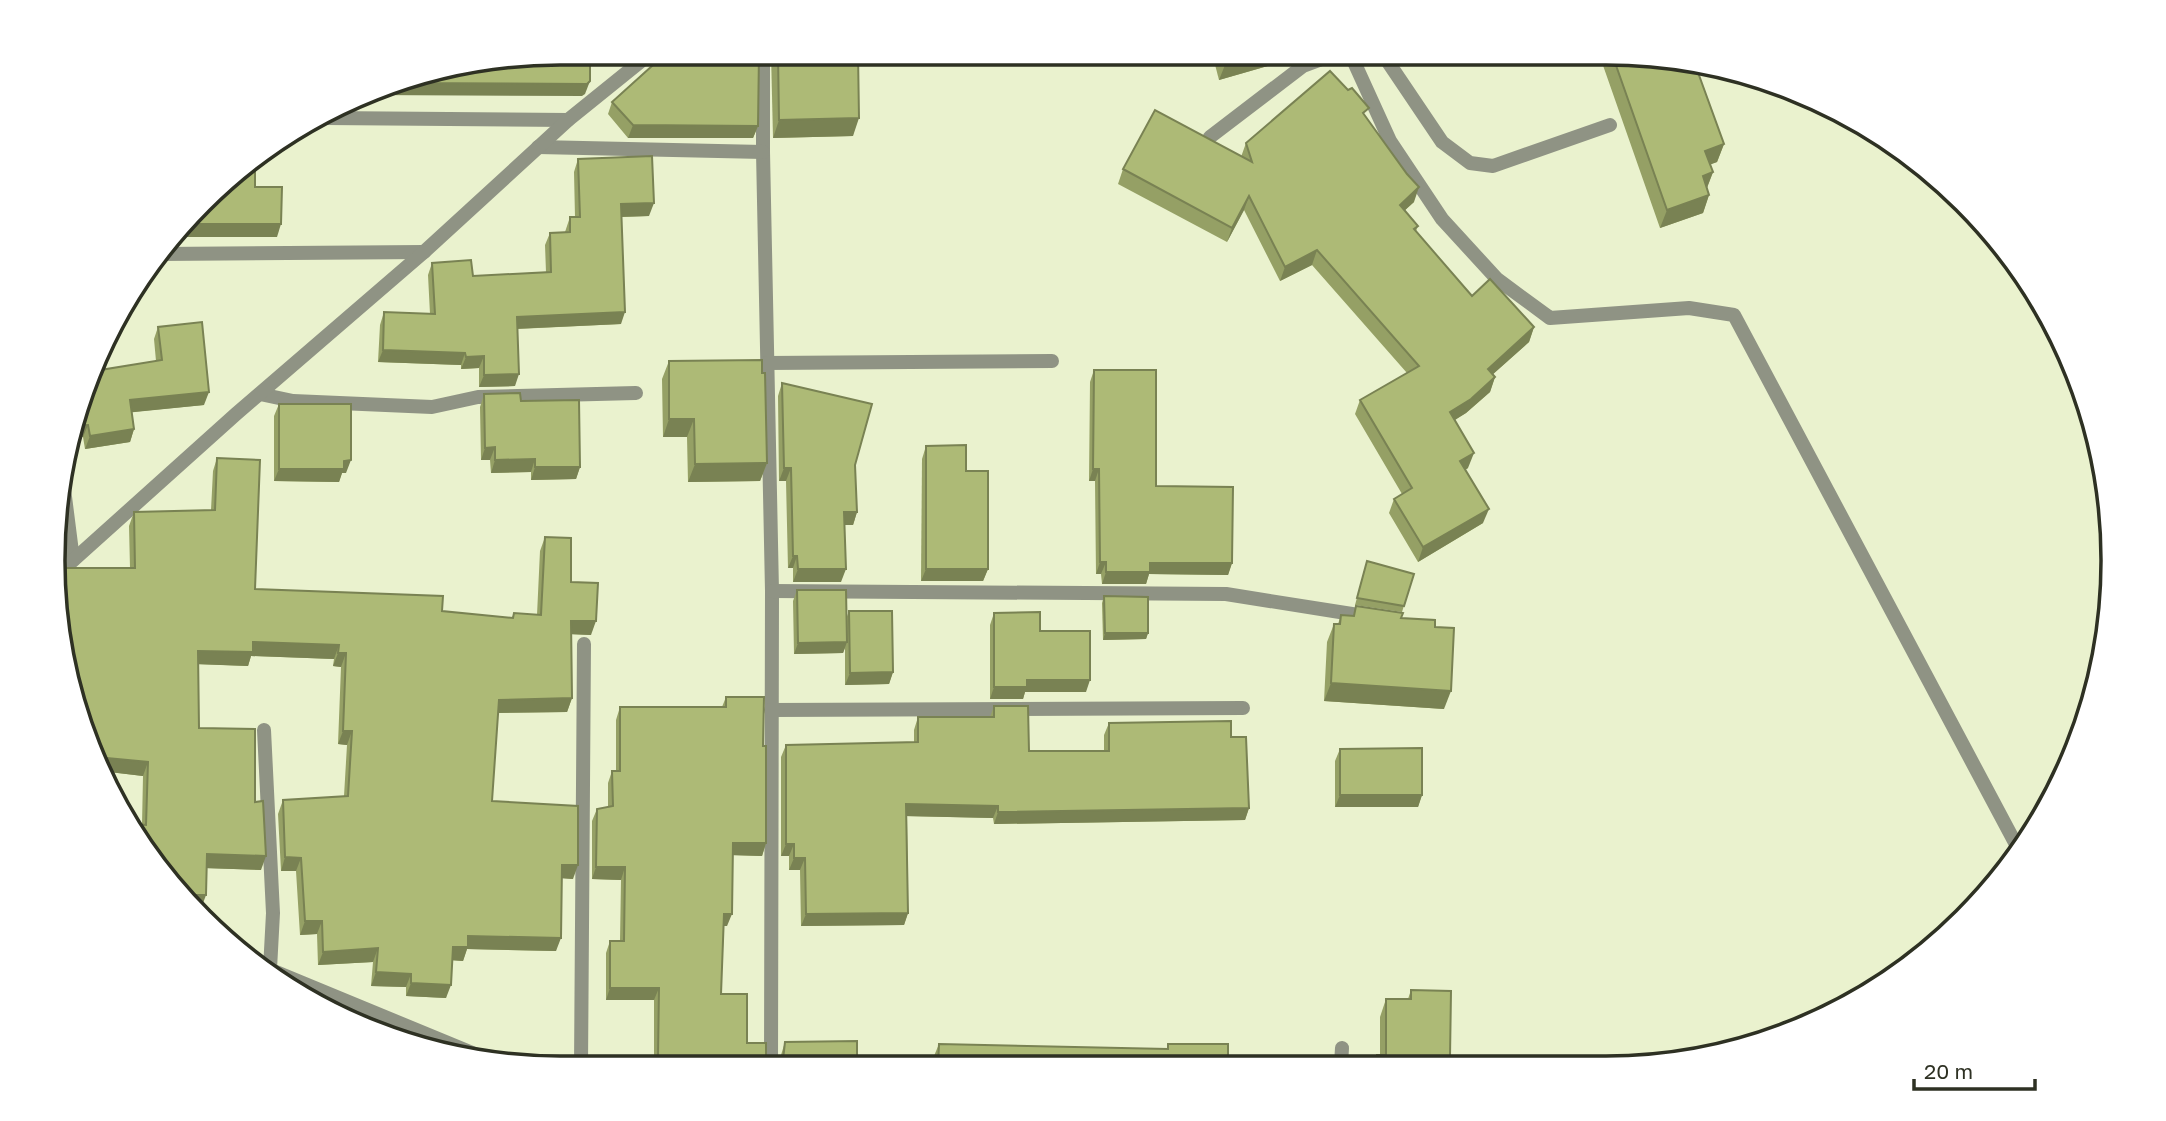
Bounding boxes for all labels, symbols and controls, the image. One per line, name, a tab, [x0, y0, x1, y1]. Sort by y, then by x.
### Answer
scale bar	[1914, 1048, 2035, 1092]
text: 20 m	[1924, 1058, 1973, 1084]

